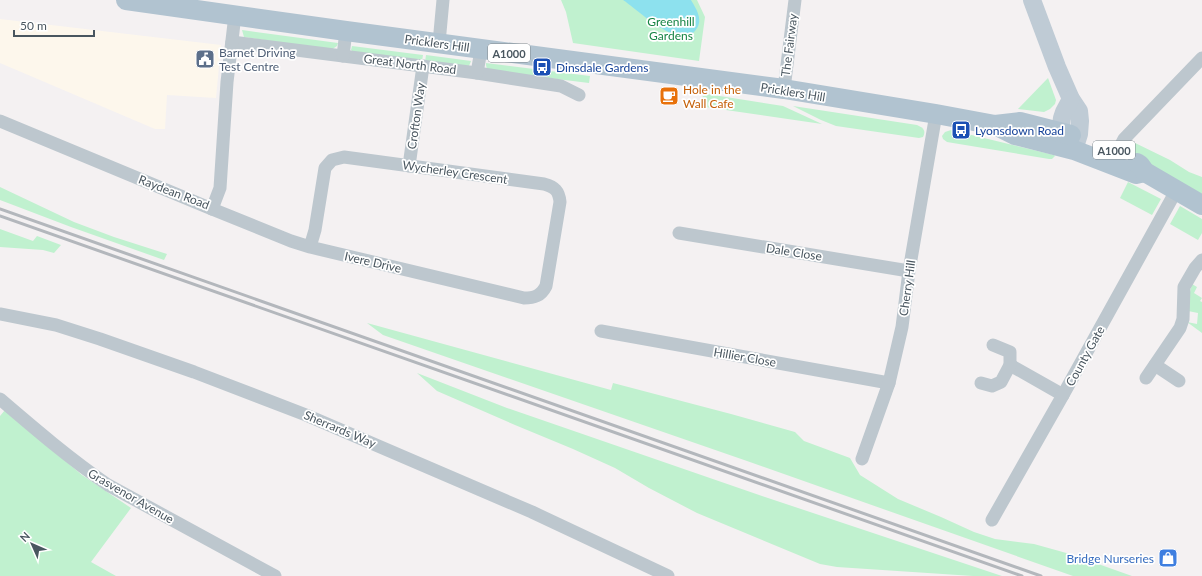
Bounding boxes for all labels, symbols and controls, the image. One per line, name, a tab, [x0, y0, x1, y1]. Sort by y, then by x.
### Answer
scale bar	[14, 12, 94, 38]
street label: The Fairway	[778, 12, 800, 77]
park label: Greenhill Gardens	[647, 14, 695, 43]
text: 50 m	[20, 18, 47, 33]
street label: Pricklers Hill	[403, 31, 471, 55]
road number: A1000	[488, 44, 530, 62]
place label: Barnet Driving Test Centre	[219, 45, 296, 74]
public building icon: Barnet Driving Test Centre	[194, 48, 216, 70]
street label: Great North Road	[363, 51, 457, 77]
bus stop icon: Dinsdale Gardens	[531, 56, 553, 78]
place label: Dinsdale Gardens	[556, 60, 648, 75]
street label: Pricklers Hill	[759, 79, 827, 105]
street label: Crofton Way	[404, 81, 428, 150]
place label: Hole in the Wall Cafe	[683, 82, 741, 111]
cafe icon: Hole in the Wall Cafe	[658, 85, 680, 107]
bus stop icon: Lyonsdown Road	[950, 119, 972, 141]
place label: Lyonsdown Road	[975, 123, 1064, 138]
road number: A1000	[1093, 141, 1135, 159]
street label: Wycherley Crescent	[402, 157, 509, 187]
street label: Raydean Road	[136, 172, 212, 212]
street label: Dale Close	[765, 240, 823, 264]
street label: Ivere Drive	[343, 248, 403, 276]
street label: Cherry Hill	[896, 259, 918, 317]
street label: County Gate	[1062, 323, 1108, 389]
street label: Hillier Close	[713, 344, 777, 370]
street label: Sherrards Way	[302, 407, 379, 451]
street label: Grasvenor Avenue	[86, 465, 176, 527]
north arrow	[12, 524, 52, 564]
text: N	[17, 529, 32, 544]
shop icon: Bridge Nurseries	[1157, 547, 1179, 569]
place label: Bridge Nurseries	[1066, 551, 1154, 566]

